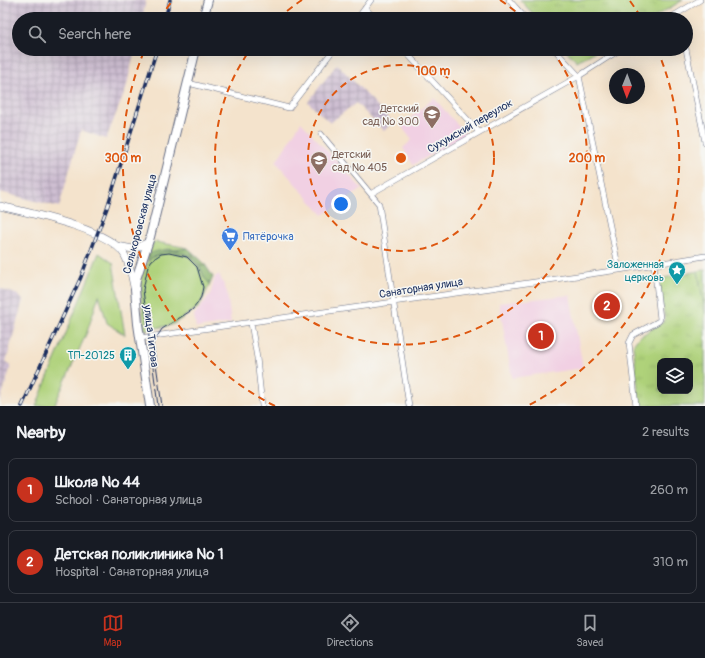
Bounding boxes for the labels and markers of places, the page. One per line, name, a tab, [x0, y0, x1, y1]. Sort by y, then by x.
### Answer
place label: Детский сад № 300	[362, 102, 419, 128]
school or university icon: Детский сад № 300	[422, 104, 442, 129]
place label: Детский сад № 405	[331, 148, 387, 174]
school or university icon: Детский сад № 405	[309, 150, 329, 175]
centre of rings	[394, 151, 408, 165]
supermarket icon: Пятёрочка	[220, 226, 240, 251]
place label: Пятёрочка	[243, 230, 294, 243]
place label: Заложенная церковь	[607, 258, 664, 284]
place icon: Заложенная церковь	[667, 260, 687, 285]
pin: 2	[594, 291, 620, 321]
pin: 1	[528, 321, 554, 351]
building icon: ТП-20125	[118, 345, 138, 370]
place label: ТП-20125	[68, 349, 115, 362]

